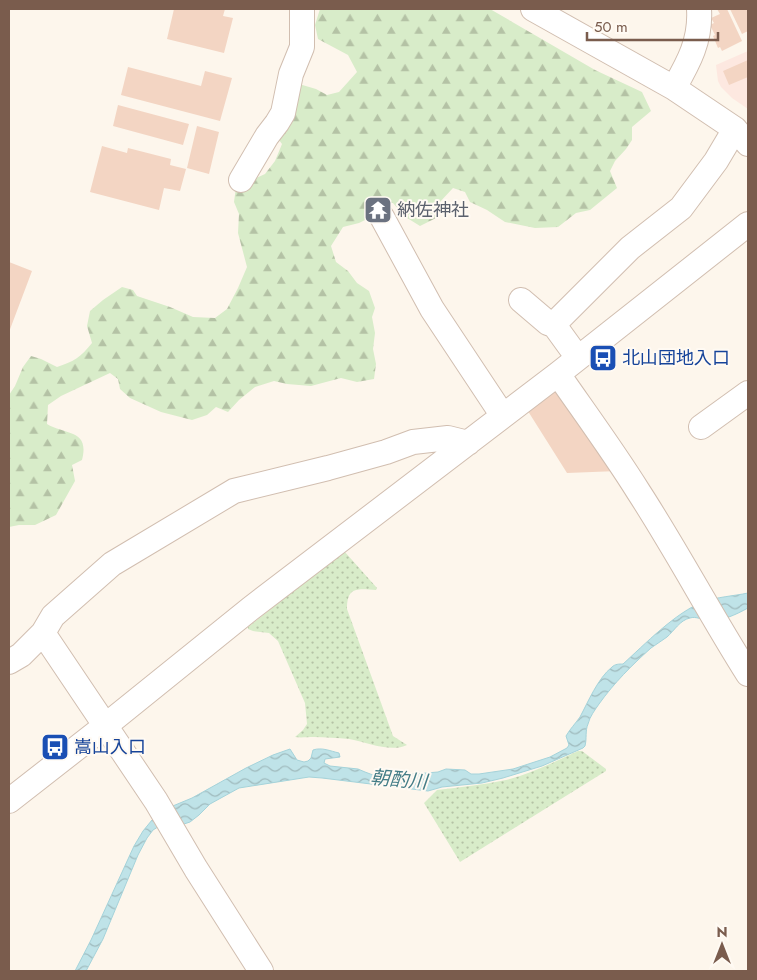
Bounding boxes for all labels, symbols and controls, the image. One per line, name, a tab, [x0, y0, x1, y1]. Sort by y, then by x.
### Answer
scale bar	[587, 10, 718, 42]
text: 50 m	[594, 16, 628, 38]
temple icon: 納佐神社	[363, 195, 393, 225]
place label: 納佐神社	[397, 197, 469, 223]
bus stop icon: 北山団地入口	[588, 343, 618, 373]
place label: 北山団地入口	[622, 345, 730, 371]
bus stop icon: 嵩山入口	[40, 732, 70, 762]
place label: 嵩山入口	[74, 734, 146, 760]
water label: 朝酌川	[369, 764, 431, 796]
north arrow	[697, 920, 747, 970]
text: N	[716, 922, 728, 942]

